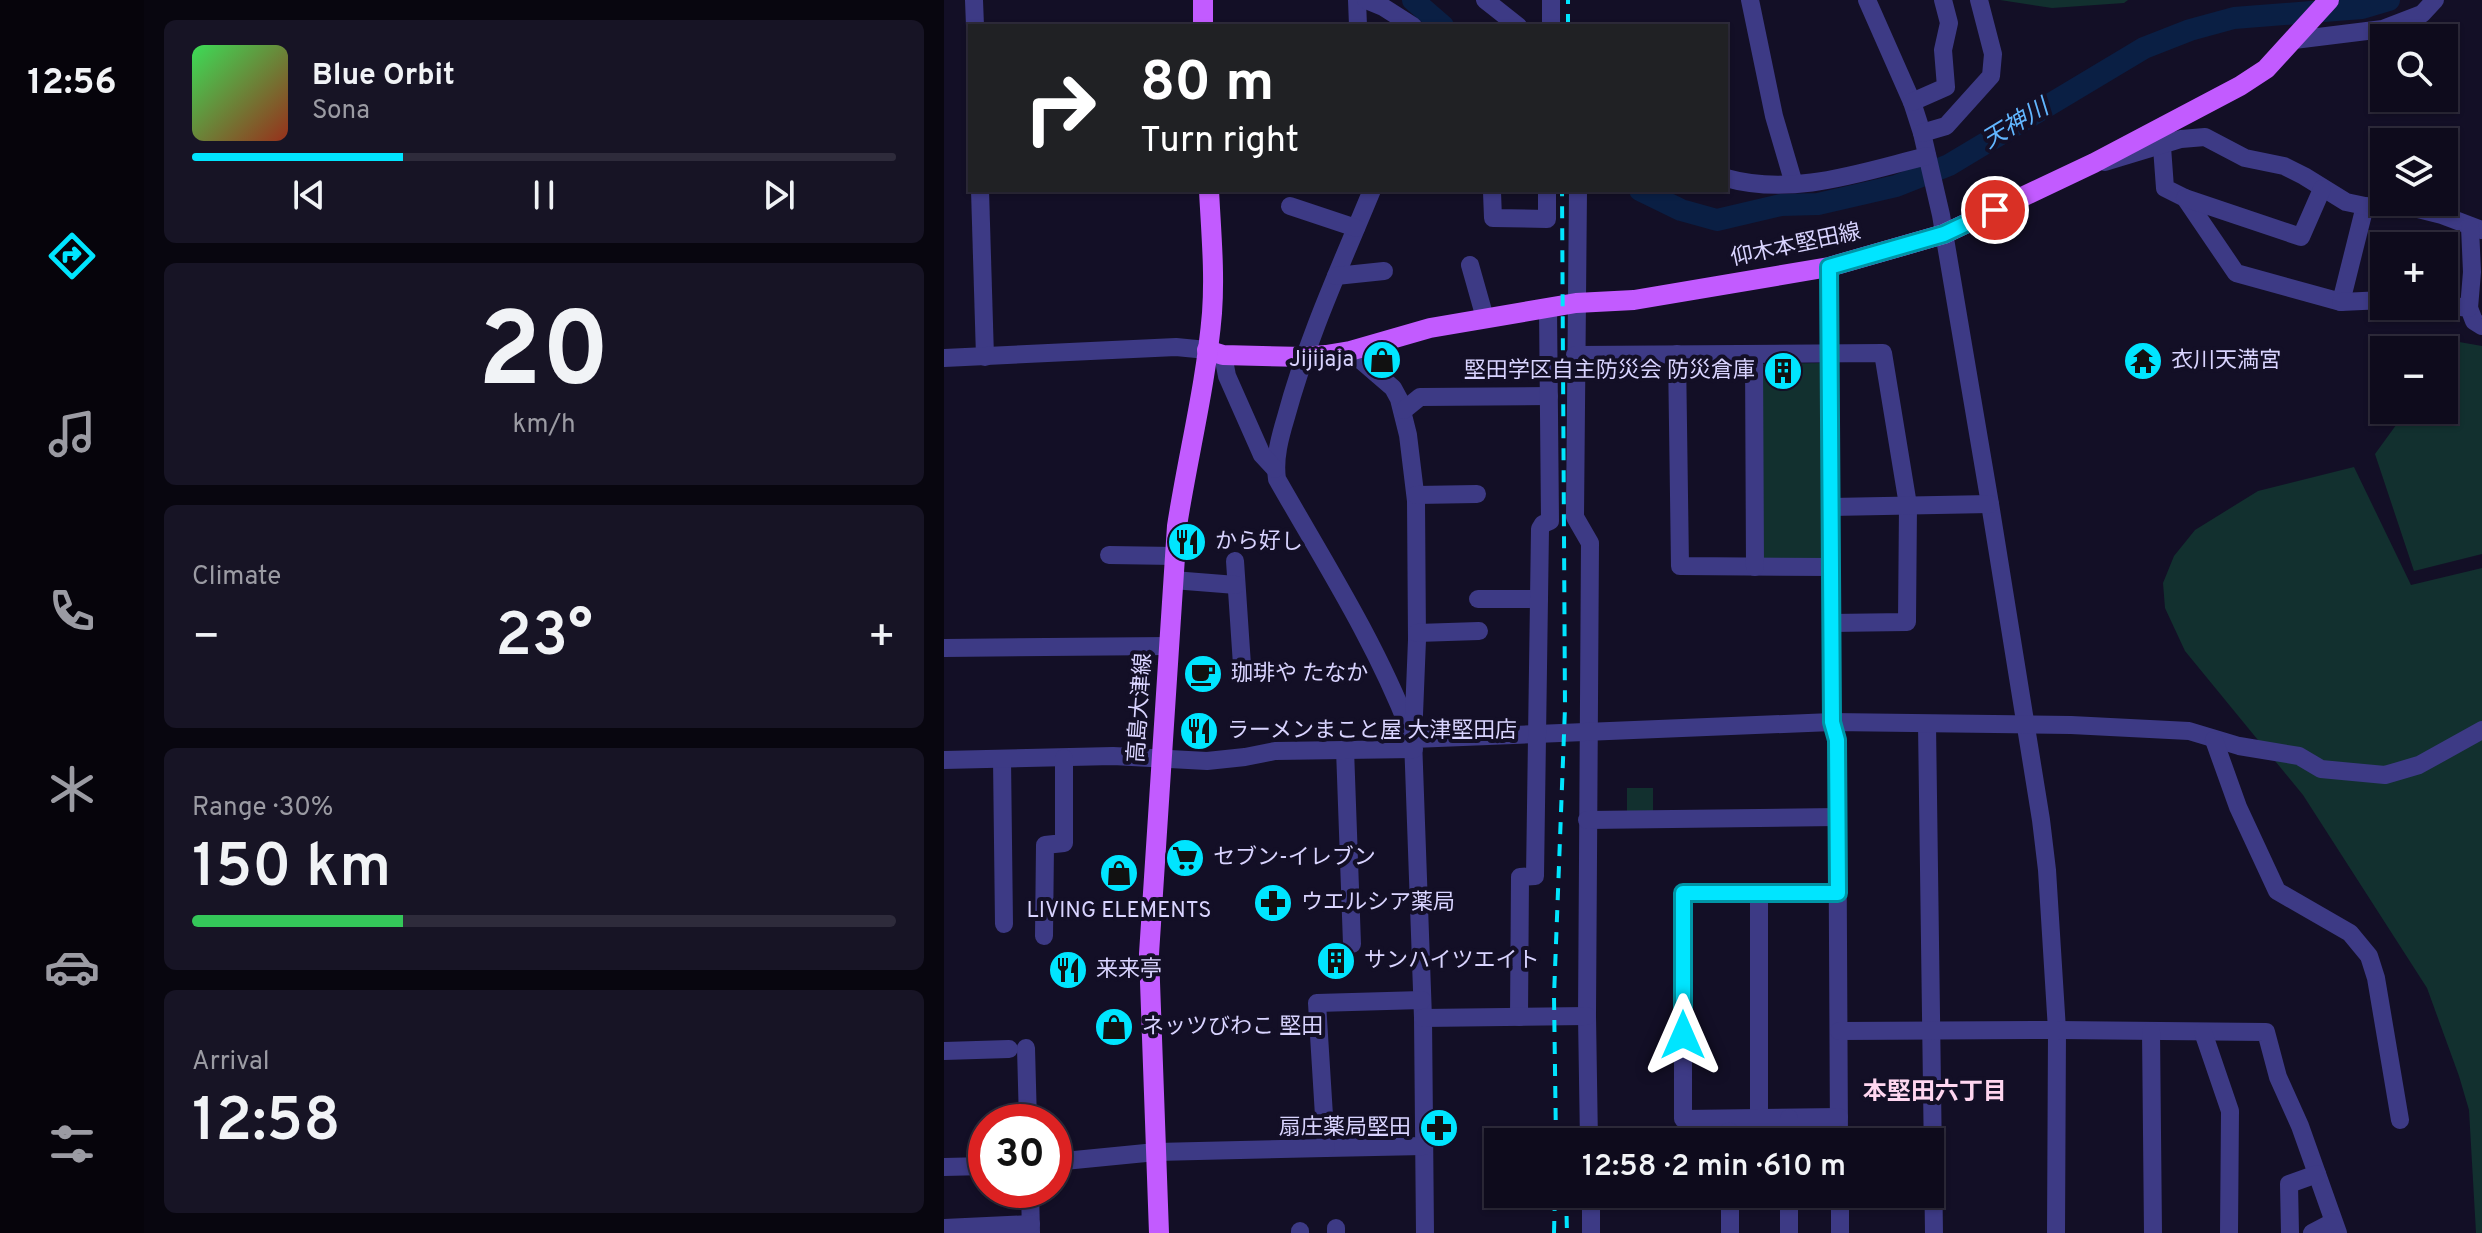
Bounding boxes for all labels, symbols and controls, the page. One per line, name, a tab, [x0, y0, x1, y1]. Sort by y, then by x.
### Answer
map controls	[2370, 24, 2458, 424]
button: search	[2370, 24, 2458, 112]
text: 80 m	[1140, 50, 1274, 120]
icon: right	[1008, 56, 1112, 160]
text: Blue Orbit	[312, 58, 455, 95]
text: 12:56	[27, 61, 117, 107]
water label: 天神川	[1977, 92, 2057, 156]
text: Sona	[312, 95, 370, 128]
text: Turn right	[1140, 119, 1299, 165]
button: layers	[2370, 128, 2458, 216]
icon: previous	[287, 173, 331, 217]
icon: pause	[522, 173, 566, 217]
icon: next	[757, 173, 801, 217]
pin	[1961, 176, 2029, 244]
icon: arrive	[1973, 188, 2017, 232]
street label: 仰木本堅田線	[1729, 219, 1863, 273]
icon: directions	[44, 228, 100, 284]
button: +	[2370, 232, 2458, 320]
text: 20	[478, 291, 610, 423]
button: −	[2370, 336, 2458, 424]
shop icon: Jijijaja	[1361, 339, 1403, 381]
temple icon: 衣川天満宮	[2122, 340, 2164, 382]
place label: Jijijaja	[1289, 347, 1354, 374]
place label: 衣川天満宮	[2171, 348, 2281, 375]
building icon: 堅田学区自主防災会 防災倉庫	[1762, 350, 1804, 392]
place label: 堅田学区自主防災会 防災倉庫	[1464, 358, 1755, 385]
icon: music	[44, 406, 100, 462]
text: km/h	[512, 409, 576, 442]
restaurant icon: から好し	[1166, 521, 1208, 563]
place label: から好し	[1215, 529, 1303, 556]
text: Climate	[192, 561, 281, 594]
icon: phone	[44, 583, 100, 639]
text: 23°	[495, 601, 593, 677]
text: −	[192, 611, 220, 667]
text: +	[868, 611, 896, 667]
street label: 高島大津線	[1124, 652, 1158, 764]
cafe icon: 珈琲や たなか	[1182, 653, 1224, 695]
place label: 珈琲や たなか	[1231, 661, 1368, 688]
restaurant icon: ラーメンまこと屋 大津堅田店	[1178, 710, 1220, 752]
place label: ラーメンまこと屋 大津堅田店	[1227, 718, 1517, 745]
icon: climate	[44, 761, 100, 817]
text: Range · 30%	[192, 792, 334, 825]
text: 150 km	[192, 832, 391, 908]
supermarket icon: セブン-イレブン	[1164, 837, 1206, 879]
place label: セブン-イレブン	[1213, 845, 1376, 872]
shop icon: LIVING ELEMENTS	[1098, 852, 1140, 894]
pharmacy icon: ウエルシア薬局	[1252, 882, 1294, 924]
place label: ウエルシア薬局	[1301, 890, 1455, 917]
place label: LIVING ELEMENTS	[1026, 898, 1212, 925]
icon: car	[44, 939, 100, 995]
building icon: サンハイツエイト	[1315, 940, 1357, 982]
place label: サンハイツエイト	[1364, 948, 1540, 975]
restaurant icon: 来来亭	[1047, 949, 1089, 991]
place label: 来来亭	[1096, 957, 1162, 984]
position arrow	[1641, 993, 1725, 1077]
shop icon: ネッツびわこ 堅田	[1093, 1006, 1135, 1048]
place label: ネッツびわこ 堅田	[1142, 1014, 1323, 1041]
text: Arrival	[192, 1046, 270, 1079]
district label: 本堅田六丁目	[1863, 1078, 2007, 1108]
text: 12:58	[192, 1086, 341, 1162]
speed limit sign: 30	[968, 1104, 1072, 1208]
pharmacy icon: 扇庄薬局堅田	[1418, 1107, 1460, 1149]
place label: 扇庄薬局堅田	[1279, 1115, 1411, 1142]
icon: filters	[44, 1116, 100, 1172]
text: 12:58 · 2 min · 610 m	[1582, 1149, 1846, 1186]

